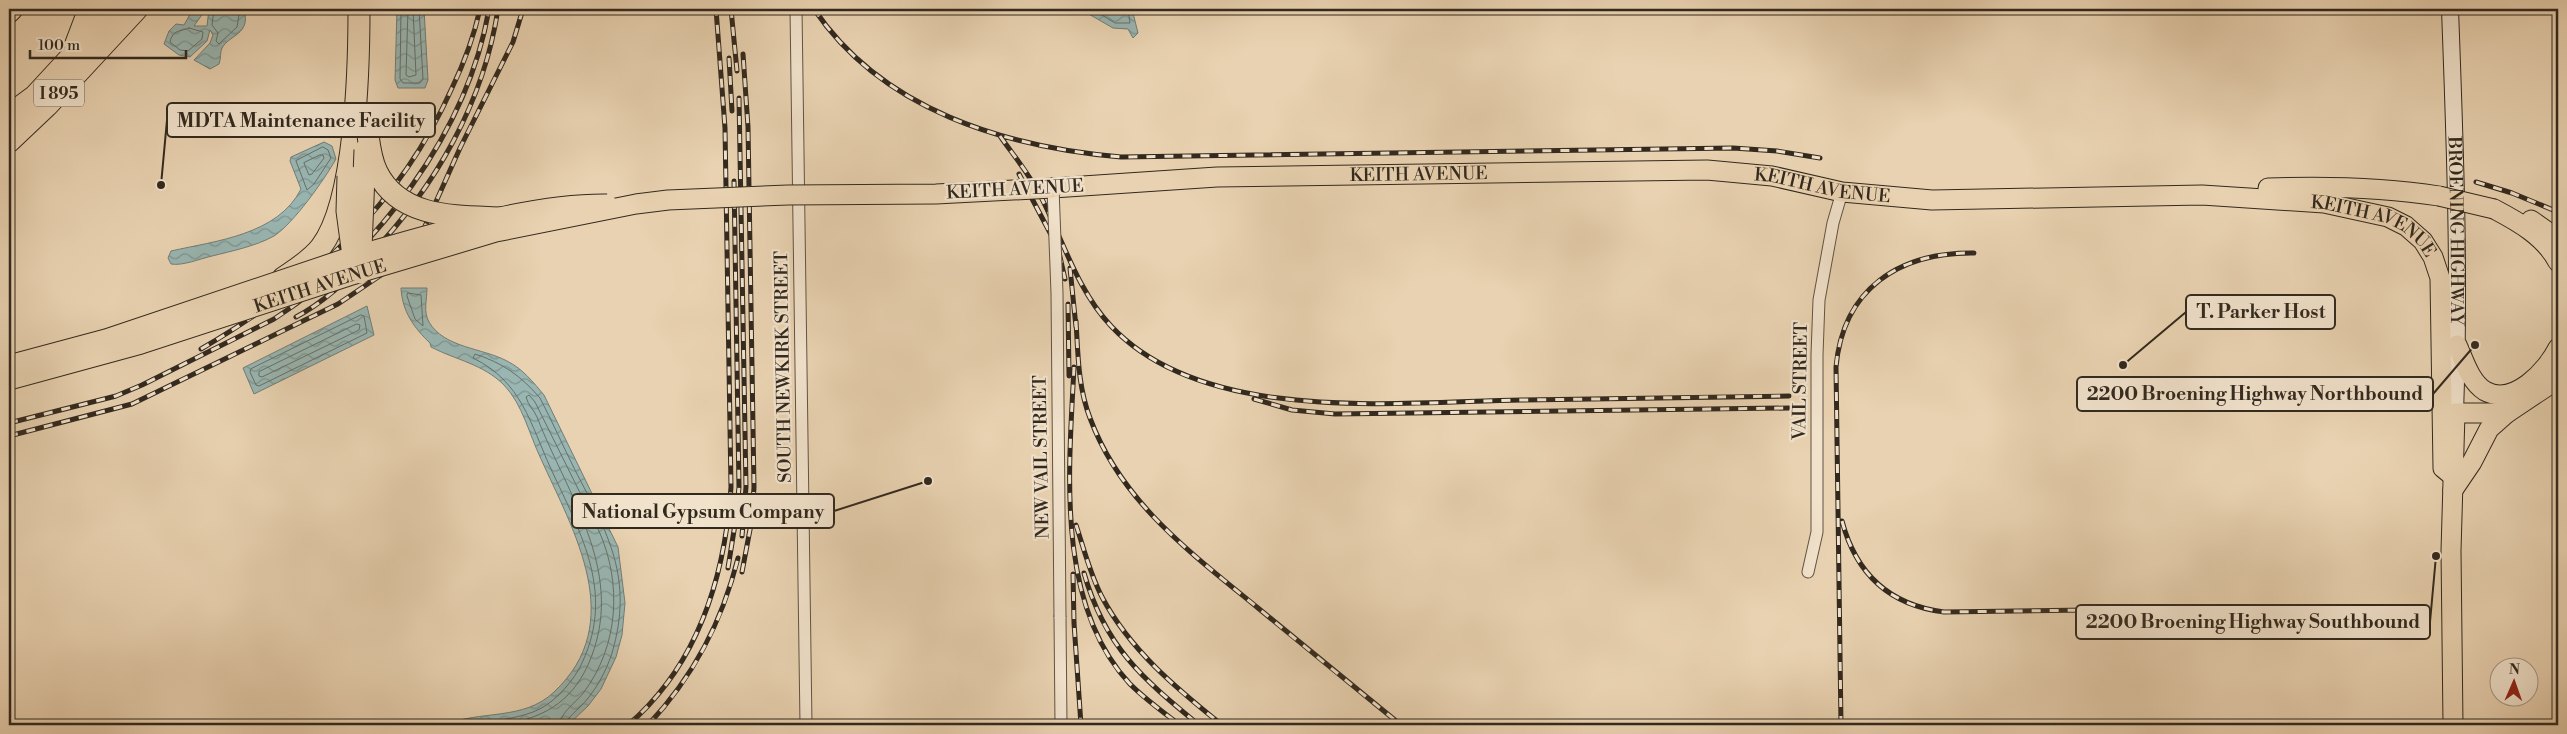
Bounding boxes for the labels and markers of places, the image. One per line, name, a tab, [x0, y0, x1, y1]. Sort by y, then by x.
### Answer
callout: MDTA Maintenance Facility	[167, 103, 435, 137]
callout: T. Parker Host	[2186, 295, 2335, 329]
callout: 2200 Broening Highway Northbound	[2077, 377, 2433, 411]
callout: National Gypsum Company	[572, 494, 834, 528]
callout: 2200 Broening Highway Southbound	[2076, 605, 2430, 639]

